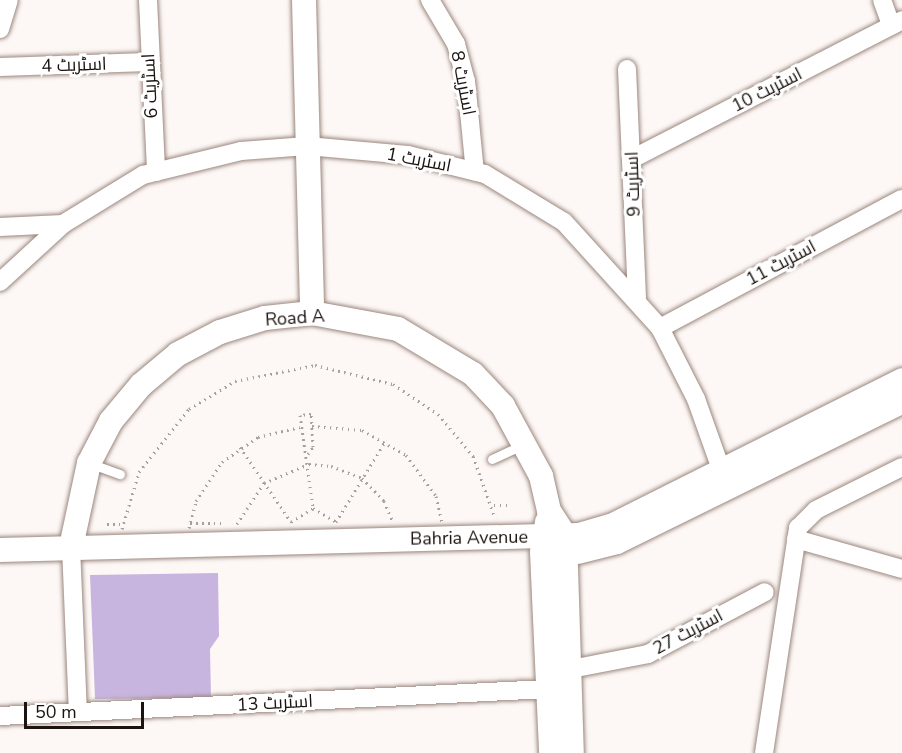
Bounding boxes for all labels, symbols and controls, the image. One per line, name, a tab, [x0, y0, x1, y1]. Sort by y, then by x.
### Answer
street label: اسٹریٹ 8	[446, 49, 480, 117]
street label: اسٹریٹ 4	[41, 53, 107, 77]
street label: اسٹریٹ 6	[138, 53, 162, 119]
street label: اسٹریٹ 10	[728, 63, 806, 117]
street label: اسٹریٹ 1	[385, 143, 453, 177]
street label: اسٹریٹ 9	[621, 151, 645, 217]
street label: اسٹریٹ 11	[742, 236, 820, 290]
street label: Road A	[265, 305, 325, 331]
street label: Bahria Avenue	[410, 526, 528, 550]
street label: اسٹریٹ 27	[649, 605, 727, 659]
scale bar	[27, 690, 147, 728]
street label: اسٹریٹ 13	[236, 690, 314, 716]
text: 50 m	[35, 700, 77, 724]

